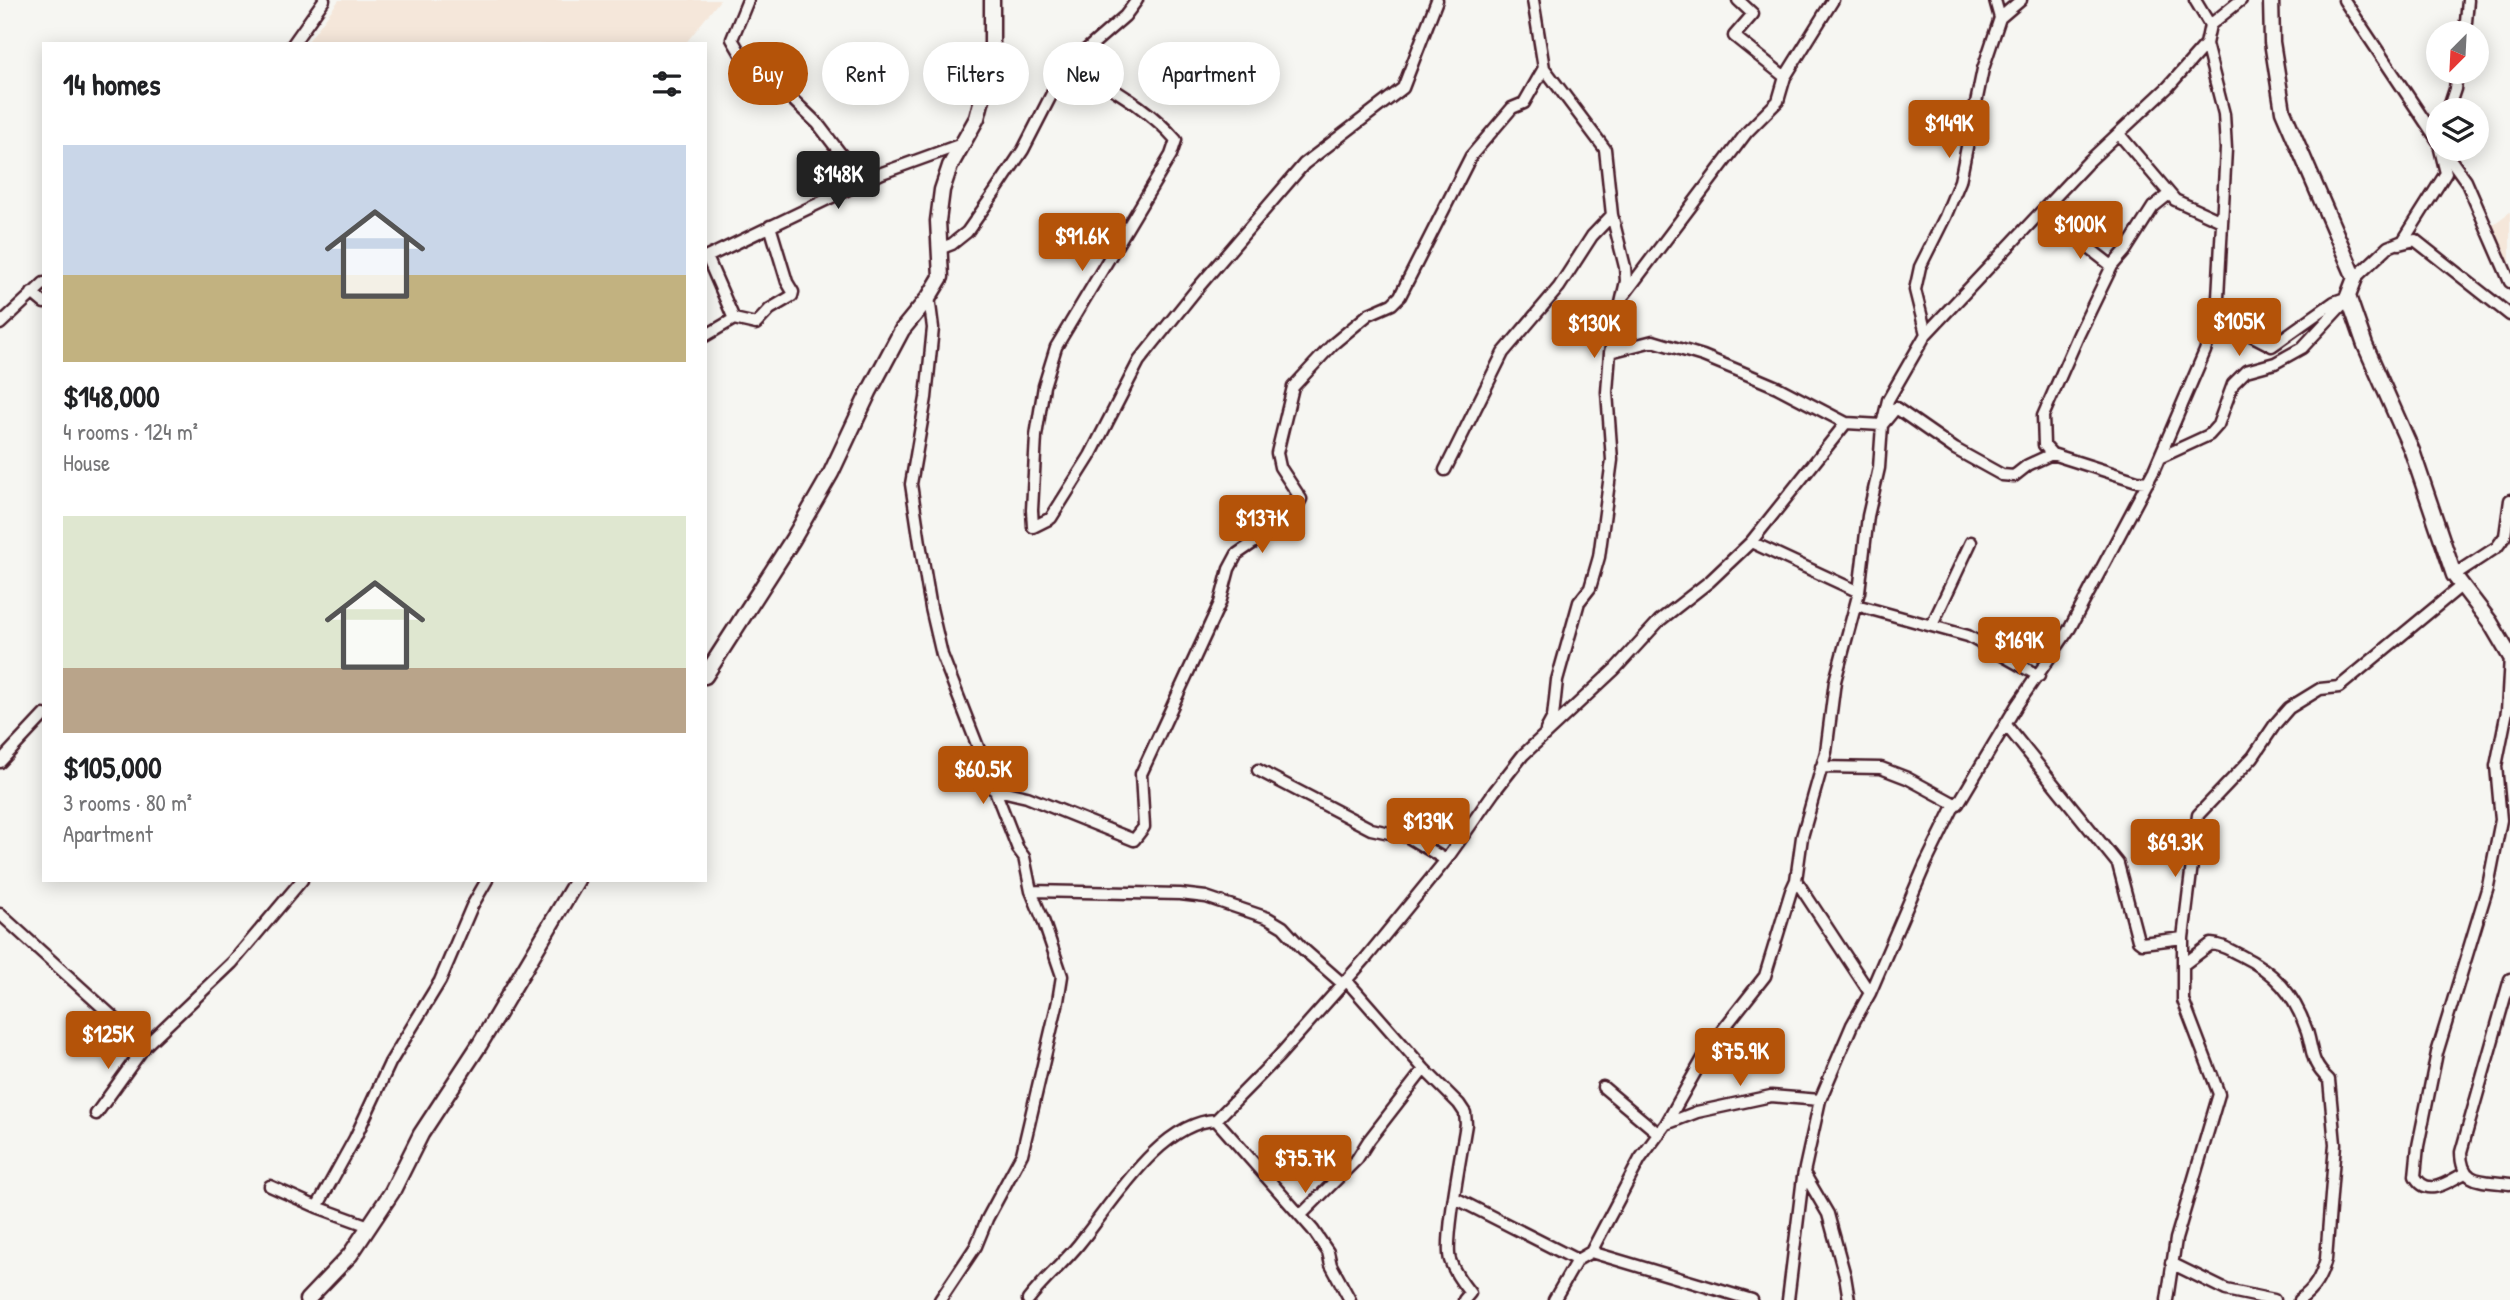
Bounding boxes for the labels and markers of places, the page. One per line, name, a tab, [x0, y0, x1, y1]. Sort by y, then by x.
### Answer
pin: $149K	[1900, 100, 1998, 160]
pin: $148K	[789, 152, 887, 211]
pin: $100K	[2031, 202, 2129, 261]
pin: $91.6K	[1025, 214, 1139, 273]
pin: $105K	[2190, 298, 2288, 358]
pin: $130K	[1545, 300, 1643, 360]
pin: $137K	[1213, 496, 1311, 555]
pin: $169K	[1970, 618, 2068, 677]
pin: $60.5K	[926, 746, 1040, 806]
pin: $139K	[1379, 798, 1477, 858]
pin: $69.3K	[2118, 820, 2232, 879]
pin: $125K	[59, 1012, 157, 1071]
pin: $75.9K	[1683, 1028, 1797, 1088]
pin: $75.7K	[1248, 1136, 1362, 1195]

